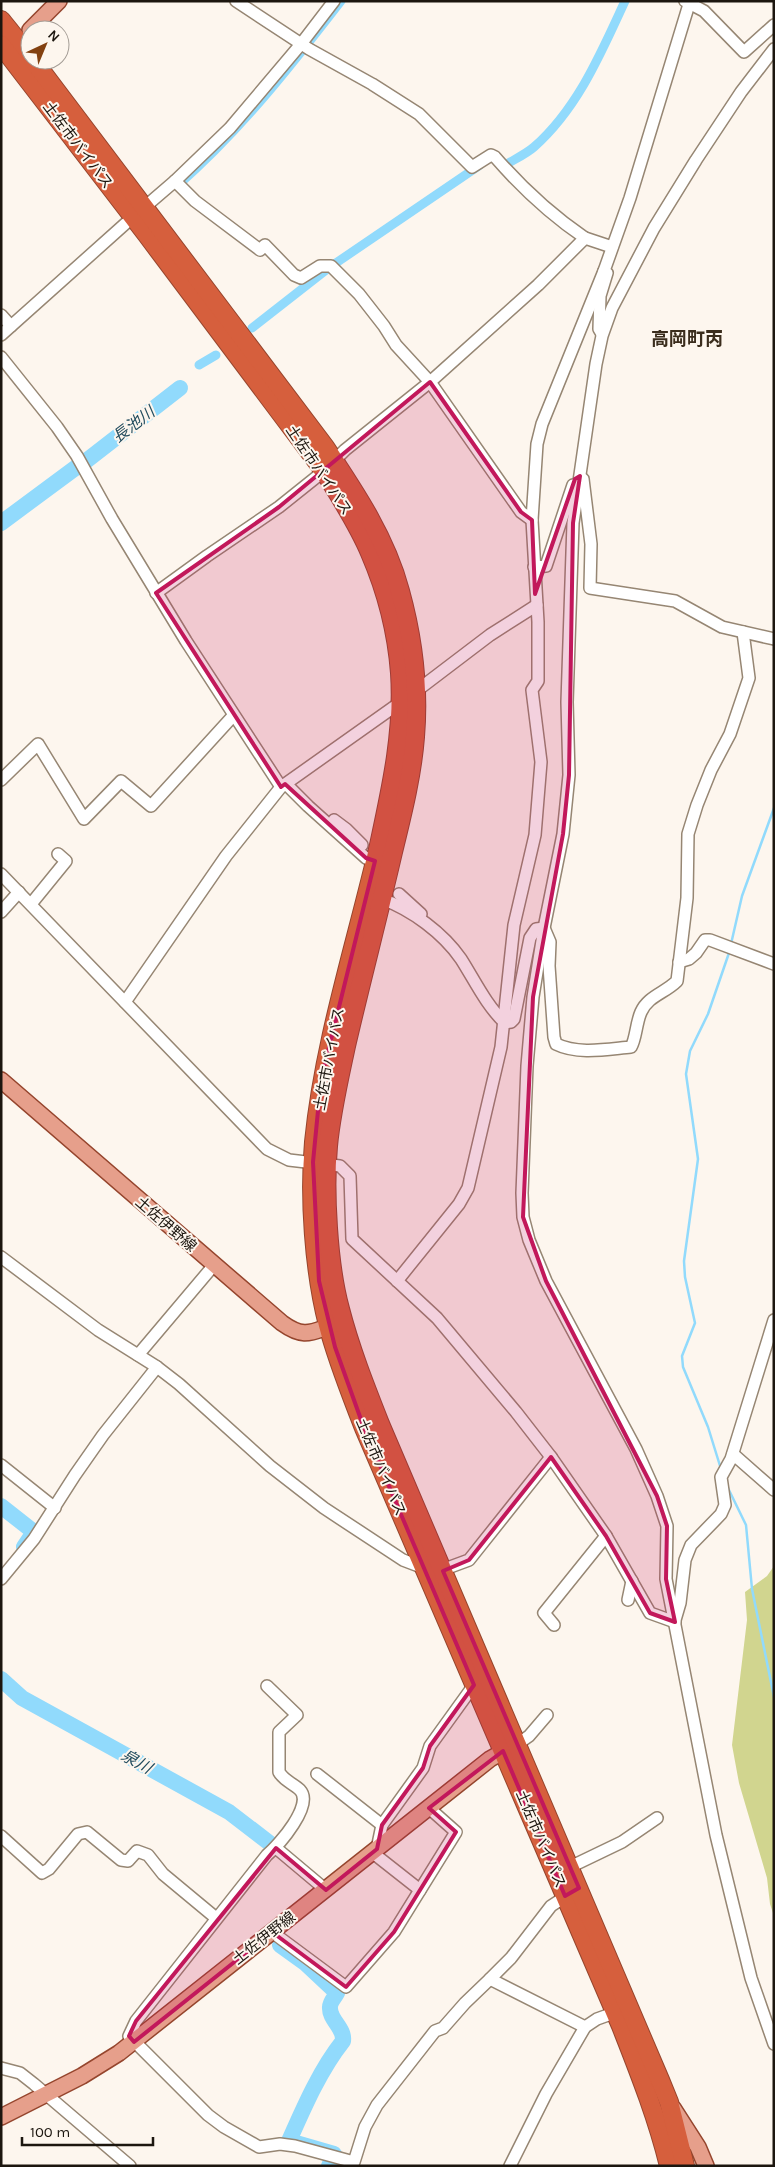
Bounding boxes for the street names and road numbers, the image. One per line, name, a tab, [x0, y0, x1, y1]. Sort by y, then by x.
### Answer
street label: 土佐市バイパス	[39, 98, 117, 192]
street label: 土佐市バイパス	[282, 422, 356, 518]
street label: 土佐市バイパス	[310, 1006, 348, 1112]
street label: 土佐伊野線	[132, 1193, 200, 1255]
street label: 土佐市バイパス	[352, 1415, 410, 1519]
street label: 土佐市バイパス	[512, 1787, 570, 1891]
street label: 土佐伊野線	[229, 1908, 299, 1968]

